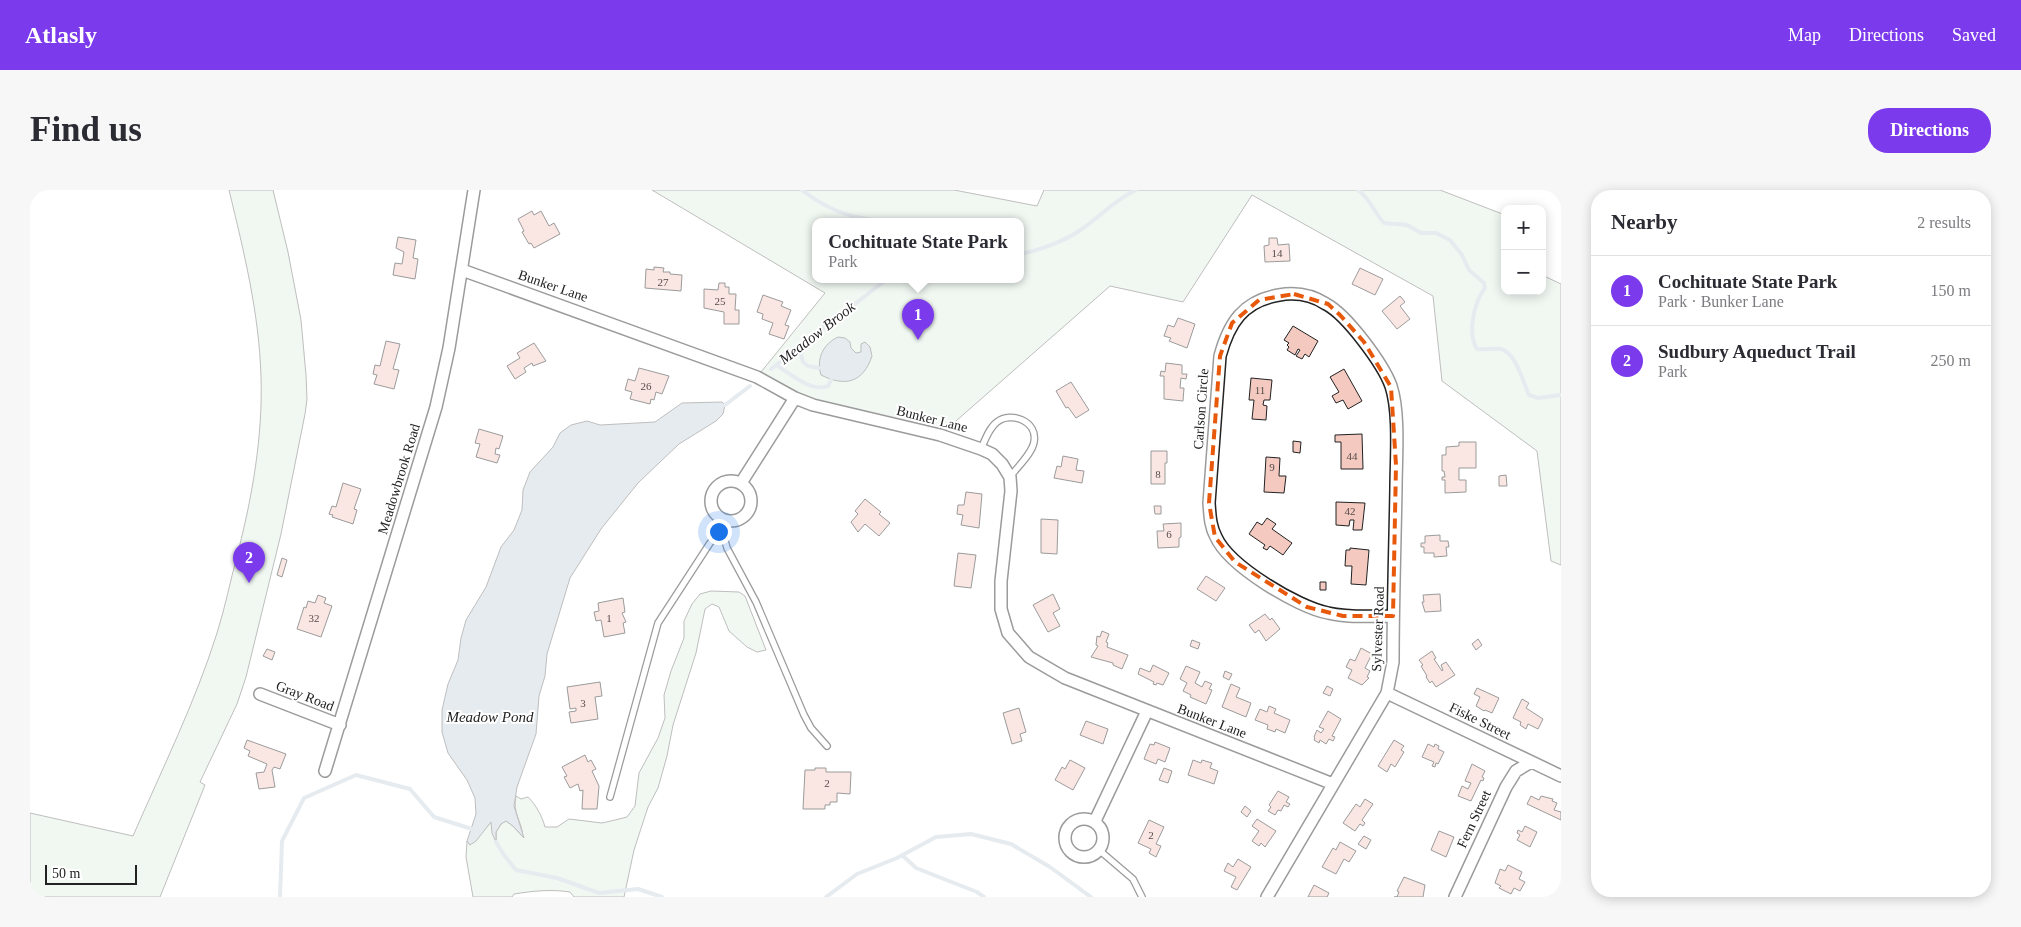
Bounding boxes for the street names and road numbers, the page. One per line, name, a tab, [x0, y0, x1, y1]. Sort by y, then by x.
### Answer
street label: Bunker Lane	[516, 267, 590, 305]
street label: Carlson Circle	[1191, 368, 1211, 450]
street label: Bunker Lane	[895, 403, 969, 435]
street label: Meadowbrook Road	[375, 422, 423, 536]
street label: Sylvester Road	[1369, 586, 1387, 672]
street label: Gray Road	[274, 678, 336, 714]
street label: Fiske Street	[1447, 700, 1513, 742]
street label: Bunker Lane	[1175, 701, 1249, 741]
street label: Fern Street	[1454, 788, 1494, 850]

